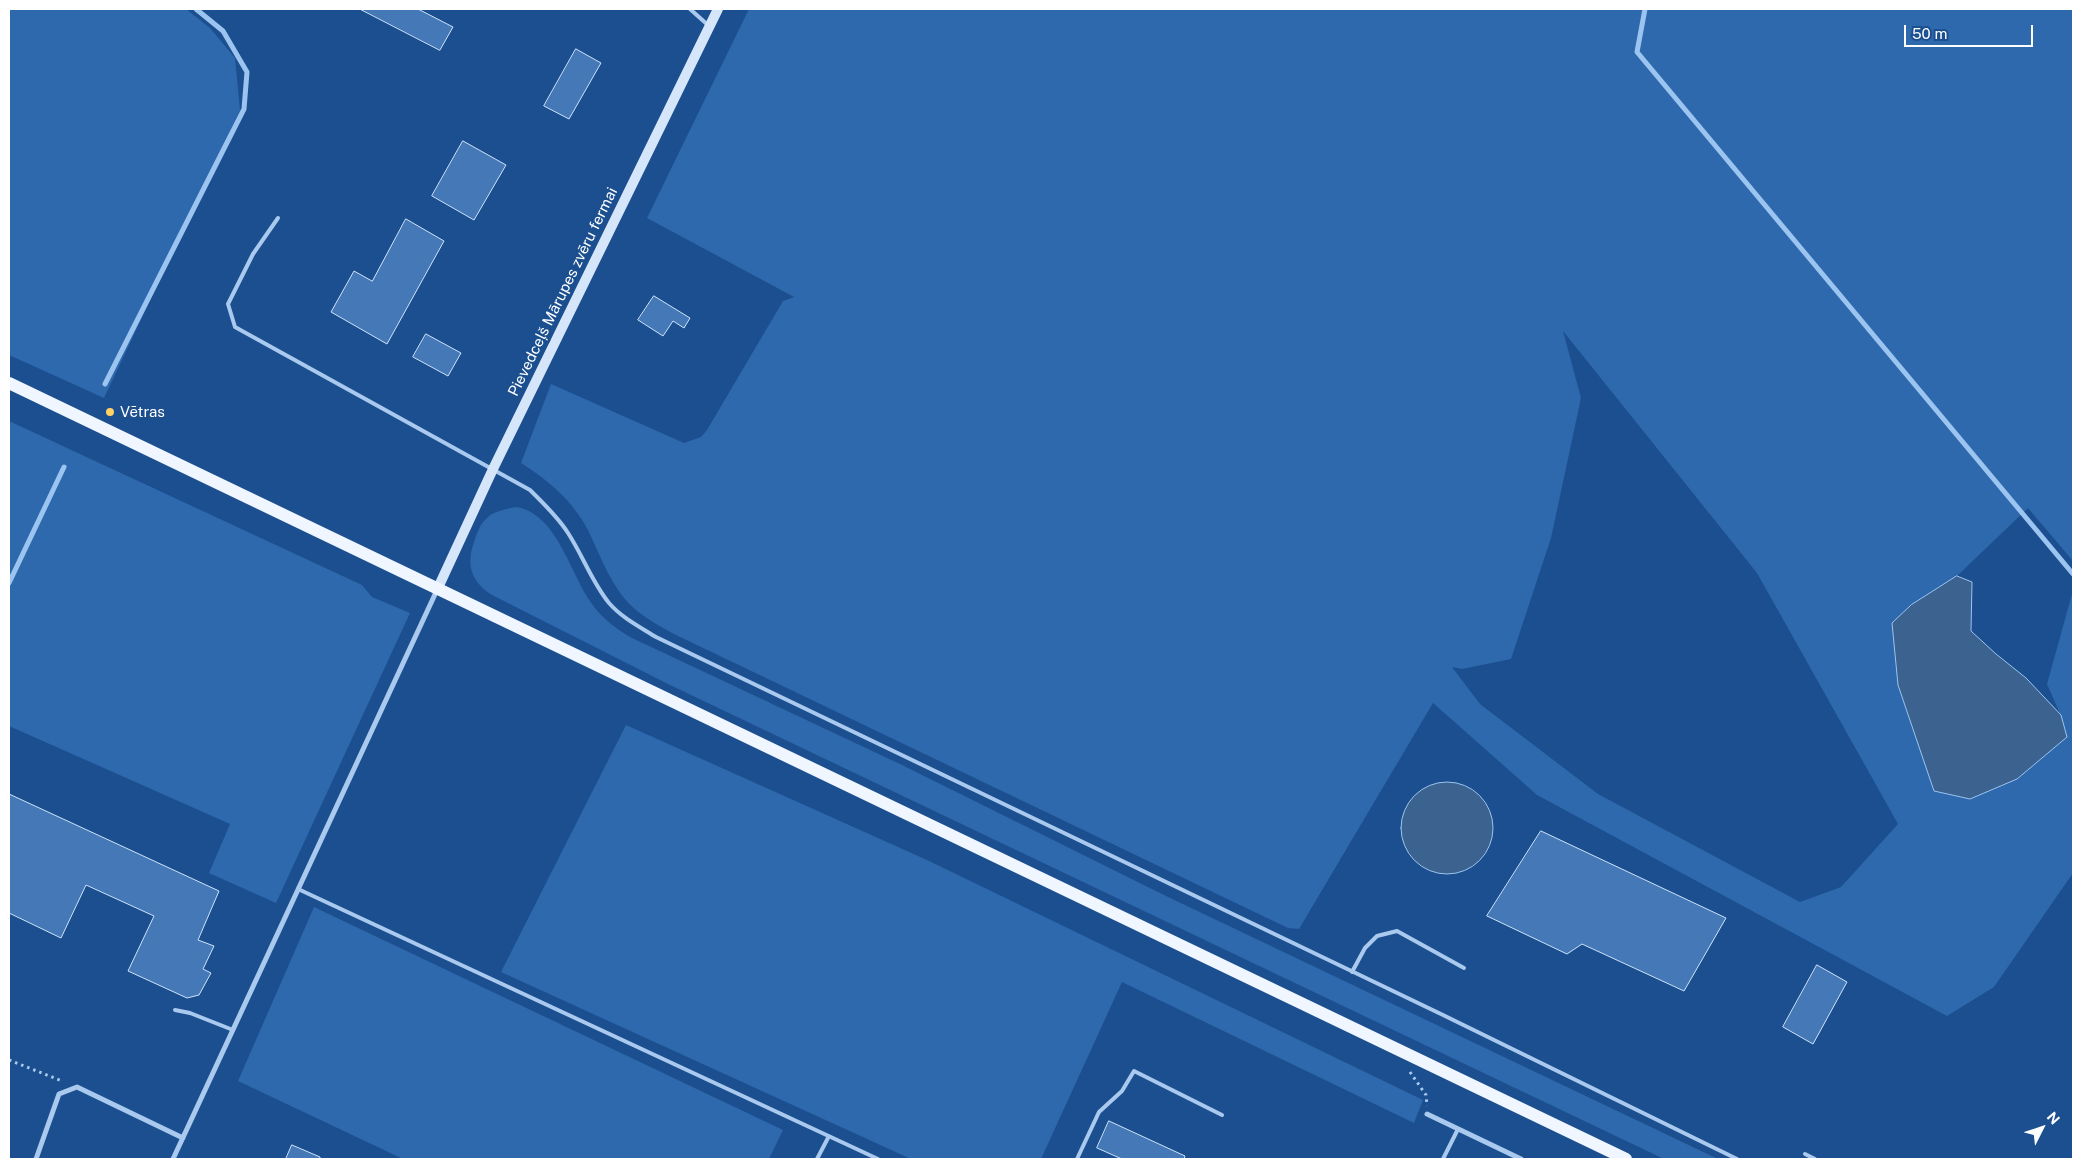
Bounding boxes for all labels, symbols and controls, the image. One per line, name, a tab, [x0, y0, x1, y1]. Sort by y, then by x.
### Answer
scale bar	[1907, 15, 2036, 47]
text: 50 m	[1912, 25, 1947, 42]
street label: Pievedceļš Mārupes zvēru fermai	[505, 185, 621, 399]
place label: Vētras	[120, 403, 165, 421]
marker: Vētras	[104, 406, 116, 418]
north arrow	[2017, 1103, 2067, 1153]
text: N	[2044, 1109, 2063, 1128]

